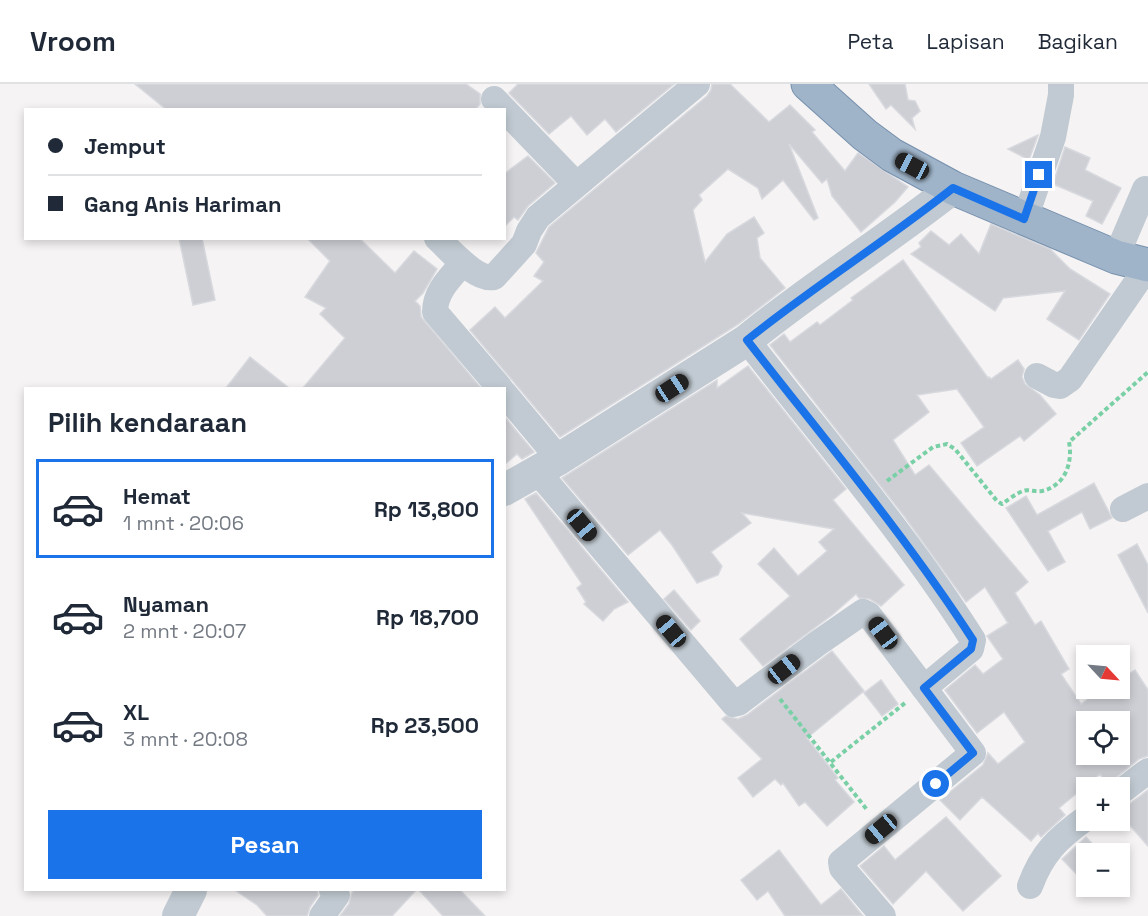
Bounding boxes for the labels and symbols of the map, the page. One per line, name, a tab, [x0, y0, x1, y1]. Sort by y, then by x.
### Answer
car	[892, 150, 932, 182]
route end	[1025, 161, 1052, 188]
car	[652, 371, 692, 405]
car	[564, 505, 600, 545]
car	[653, 611, 689, 651]
car	[865, 613, 901, 653]
north arrow	[1076, 645, 1130, 699]
car	[764, 651, 804, 687]
route start	[922, 770, 949, 797]
car	[861, 811, 901, 847]

